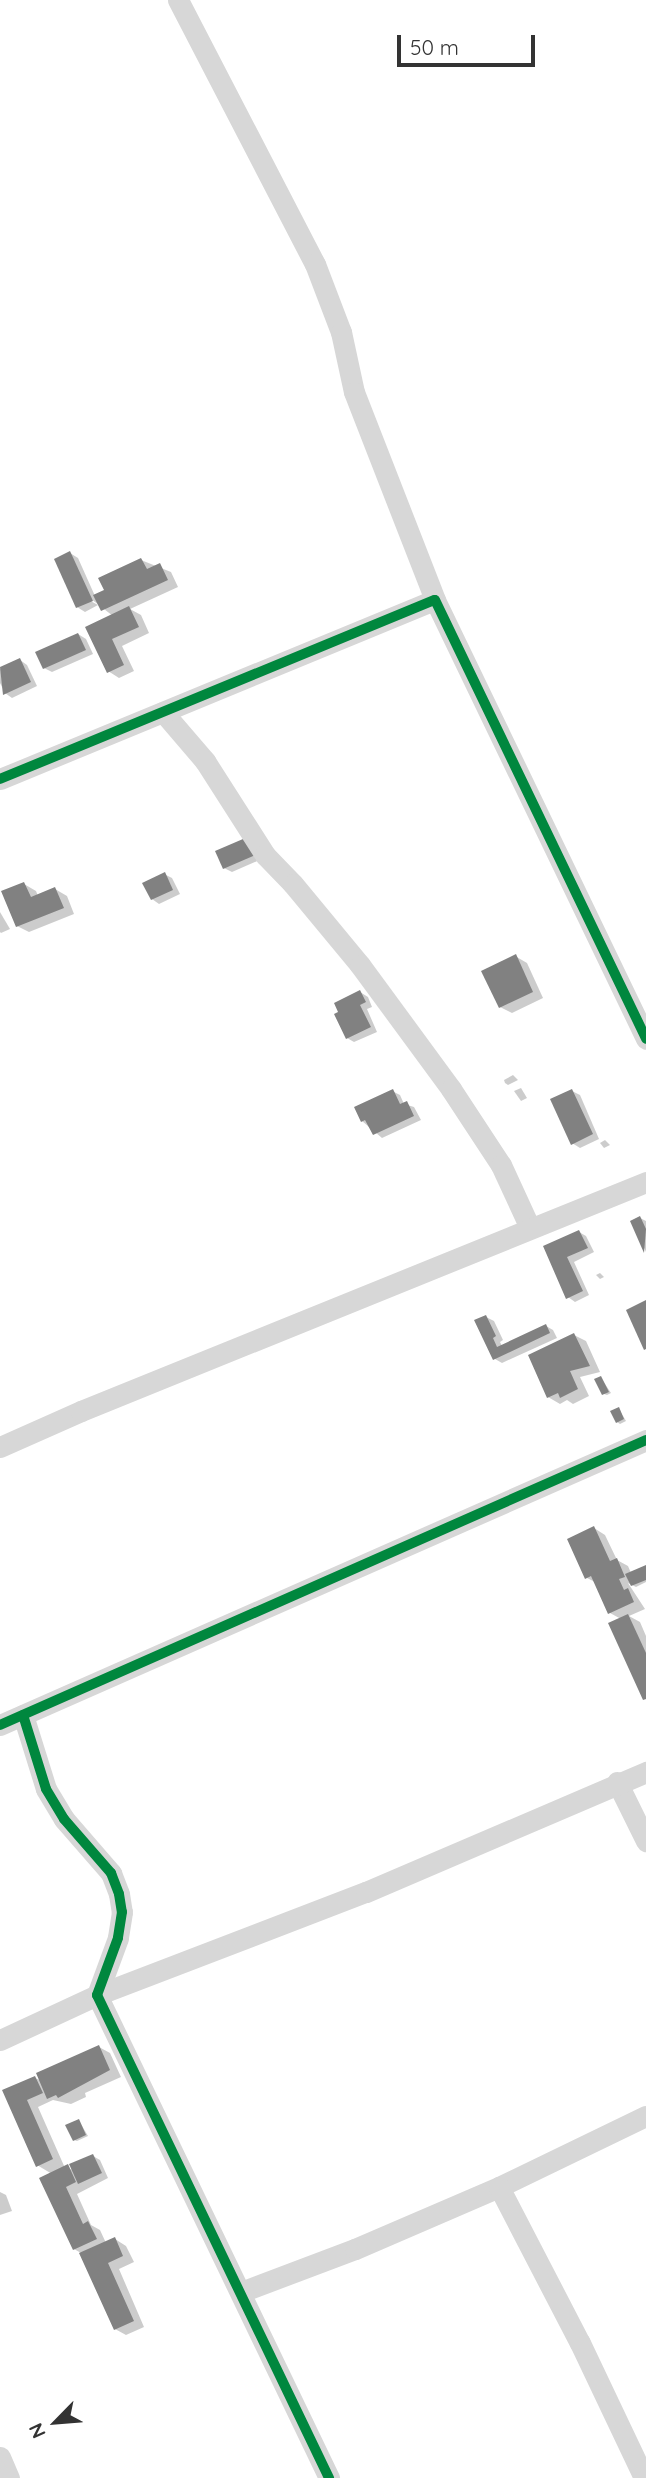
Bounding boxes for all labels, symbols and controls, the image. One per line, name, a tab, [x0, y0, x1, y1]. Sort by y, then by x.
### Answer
scale bar	[401, 21, 539, 65]
text: 50 m	[410, 34, 459, 60]
north arrow	[21, 2387, 91, 2457]
text: N	[23, 2419, 51, 2442]

